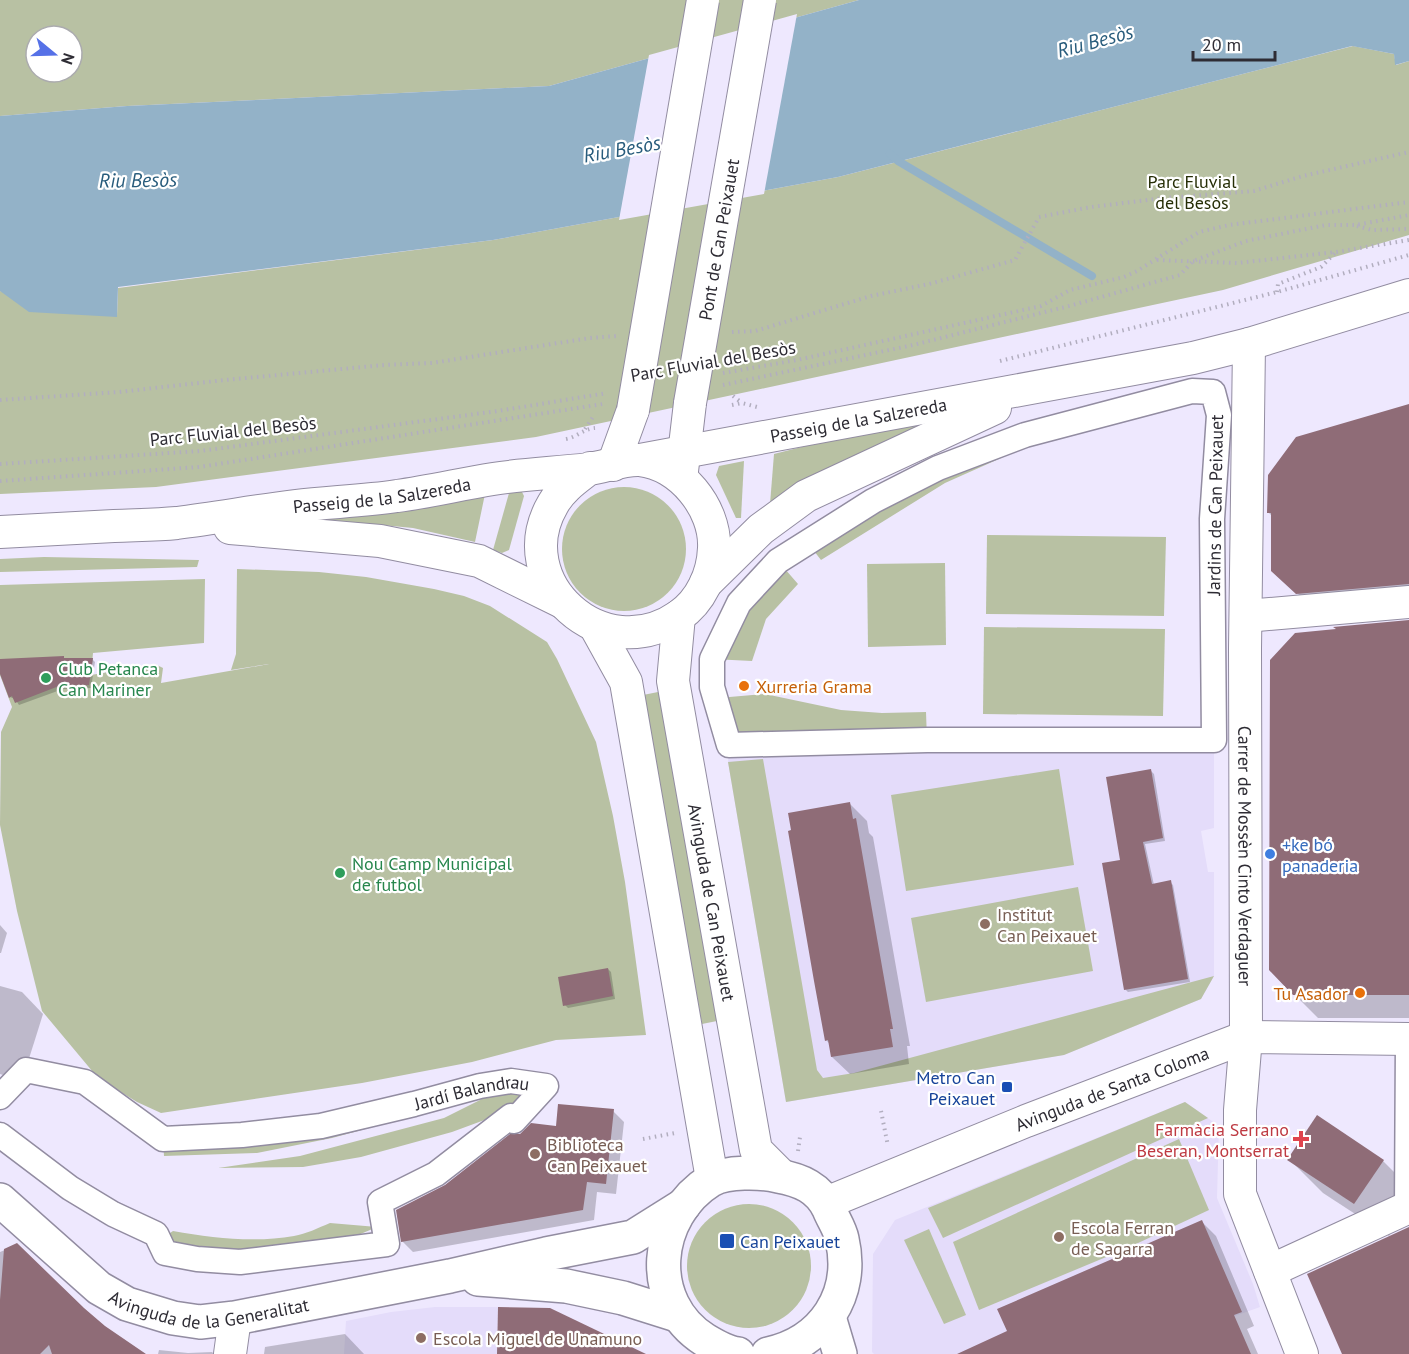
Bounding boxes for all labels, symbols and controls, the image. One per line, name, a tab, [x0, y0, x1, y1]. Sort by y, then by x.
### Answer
water label: Riu Besòs	[1054, 18, 1136, 64]
north arrow	[24, 24, 84, 84]
scale bar	[1193, 24, 1276, 62]
text: 20 m	[1202, 33, 1241, 56]
text: N	[57, 51, 79, 67]
water label: Riu Besòs	[581, 129, 663, 169]
street label: Pont de Can Peixauet	[693, 157, 744, 322]
water label: Riu Besòs	[99, 166, 177, 194]
park label: Parc Fluvial del Besòs	[1148, 170, 1237, 214]
street label: Parc Fluvial del Besòs	[629, 335, 797, 387]
street label: Passeig de la Salzereda	[768, 392, 949, 447]
street label: Parc Fluvial del Besòs	[149, 411, 317, 451]
street label: Jardins de Can Peixauet	[1202, 414, 1228, 597]
street label: Passeig de la Salzereda	[292, 472, 473, 518]
place label: Club Petanca Can Mariner	[58, 657, 158, 701]
marker: Club Petanca Can Mariner	[39, 671, 53, 685]
place label: Xurreria Grama	[756, 675, 872, 698]
marker: Xurreria Grama	[737, 679, 751, 693]
street label: Carrer de Mossèn Cinto Verdaguer	[1234, 726, 1257, 986]
street label: Avinguda de Can Peixauet	[683, 802, 741, 1003]
place label: +ke bó panaderia	[1282, 833, 1358, 877]
marker: +ke bó panaderia	[1263, 847, 1277, 861]
place label: Nou Camp Municipal de futbol	[352, 852, 513, 896]
marker: Nou Camp Municipal de futbol	[333, 866, 347, 880]
place label: Institut Can Peixauet	[997, 903, 1097, 947]
marker: Institut Can Peixauet	[978, 917, 992, 931]
place label: Tu Asador	[1273, 982, 1348, 1005]
marker: Tu Asador	[1353, 986, 1367, 1000]
street label: Avinguda de Santa Coloma	[1011, 1041, 1212, 1136]
place label: Metro Can Peixauet	[916, 1066, 995, 1110]
street label: Jardí Balandrau	[411, 1070, 531, 1115]
marker: Metro Can Peixauet	[1000, 1080, 1014, 1094]
place label: Farmàcia Serrano Beseran, Montserrat	[1136, 1118, 1289, 1162]
marker: Farmàcia Serrano Beseran, Montserrat	[1294, 1132, 1308, 1146]
place label: Biblioteca Can Peixauet	[547, 1133, 647, 1177]
marker: Biblioteca Can Peixauet	[528, 1147, 542, 1161]
place label: Escola Ferran de Sagarra	[1071, 1216, 1174, 1260]
place label: Can Peixauet	[740, 1230, 840, 1253]
marker: Escola Ferran de Sagarra	[1052, 1230, 1066, 1244]
marker: Can Peixauet	[718, 1232, 736, 1250]
street label: Avinguda de la Generalitat	[105, 1285, 311, 1333]
place label: Escola Miguel de Unamuno	[433, 1327, 642, 1350]
marker: Escola Miguel de Unamuno	[414, 1331, 428, 1345]

